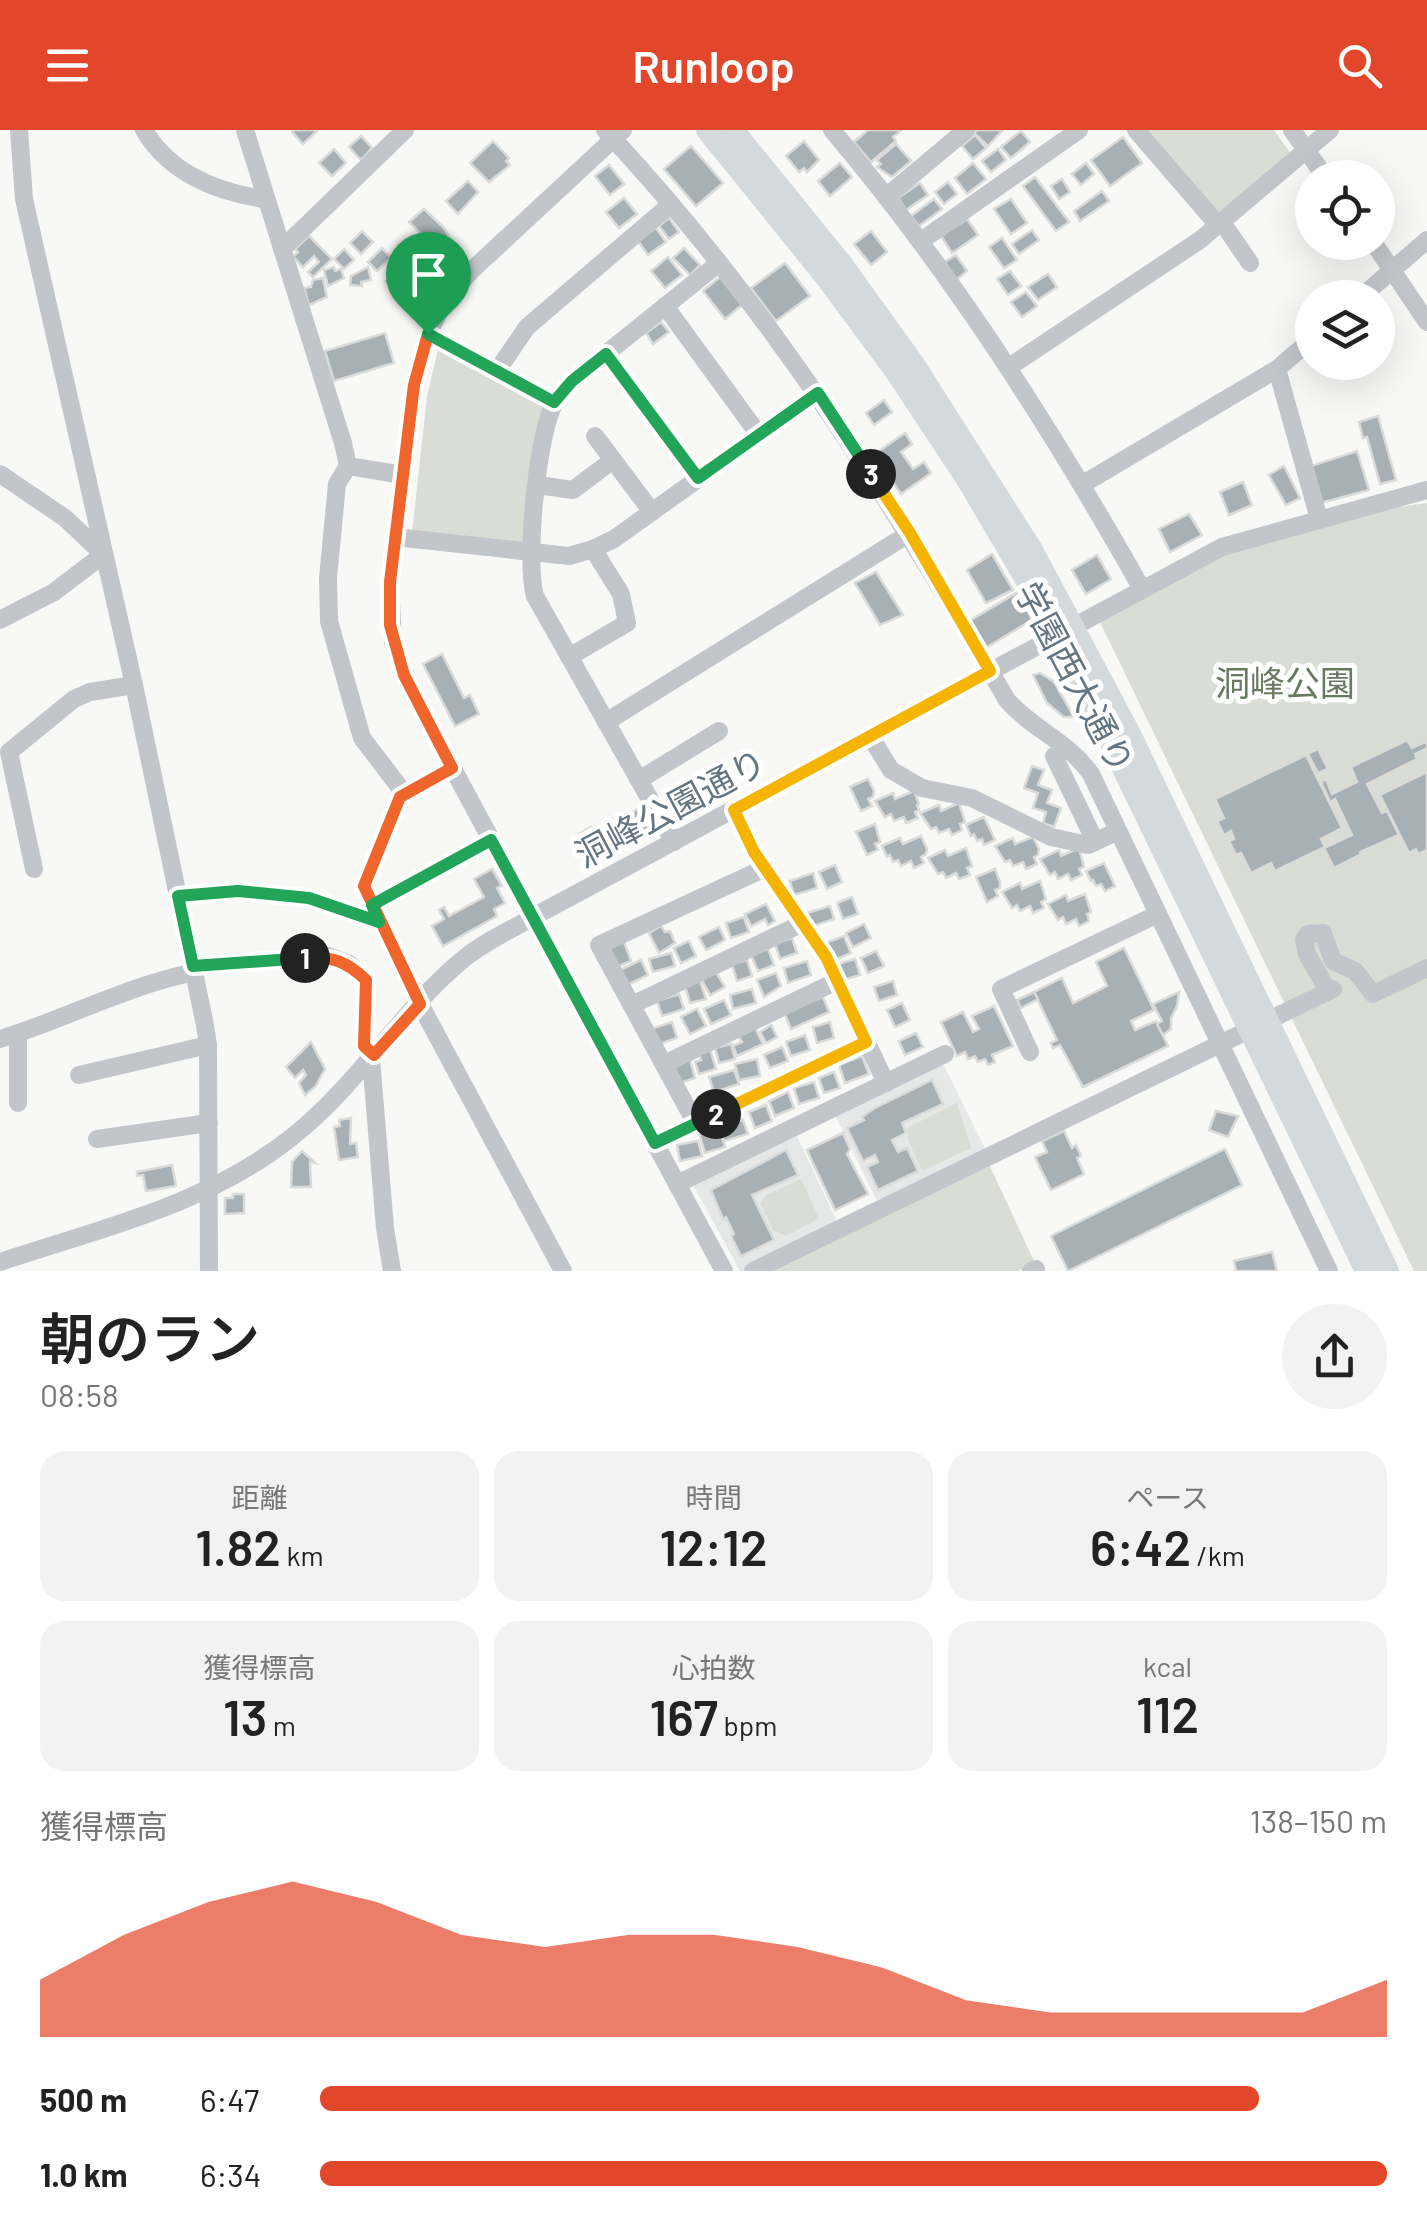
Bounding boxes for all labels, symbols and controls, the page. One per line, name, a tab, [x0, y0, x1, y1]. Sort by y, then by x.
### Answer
icon: menu	[40, 38, 95, 93]
text: Runloop	[632, 38, 795, 92]
icon: search	[1332, 38, 1387, 93]
map controls	[1295, 160, 1395, 380]
button: locate	[1295, 160, 1395, 260]
pin	[386, 232, 471, 335]
icon: arrive	[401, 247, 456, 302]
button: layers	[1295, 280, 1395, 380]
pin: 3	[846, 449, 896, 499]
text: 3	[863, 457, 879, 491]
street label: 学園西大通り	[1008, 574, 1144, 780]
park label: 洞峰公園	[1215, 661, 1355, 703]
street label: 洞峰公園通り	[567, 739, 773, 875]
pin: 1	[280, 933, 330, 983]
text: 1	[300, 941, 310, 975]
pin: 2	[691, 1089, 741, 1139]
text: 2	[708, 1097, 724, 1131]
text: 朝のラン	[40, 1304, 260, 1370]
button: share	[1282, 1304, 1387, 1409]
text: 08:58	[40, 1375, 119, 1413]
text: 距離	[231, 1480, 288, 1514]
text: 時間	[685, 1480, 742, 1514]
text: ペース	[1126, 1480, 1209, 1514]
text: 1.82	[195, 1516, 281, 1576]
text: 12:12	[659, 1516, 768, 1576]
text: 6:42	[1090, 1516, 1191, 1576]
text: km	[281, 1538, 324, 1572]
text: /km	[1191, 1538, 1245, 1572]
text: kcal	[1143, 1649, 1192, 1683]
text: 獲得標高	[203, 1650, 316, 1684]
text: 心拍数	[671, 1650, 756, 1684]
text: 112	[1136, 1683, 1199, 1743]
text: 13	[223, 1686, 267, 1746]
text: 167	[649, 1686, 718, 1746]
text: m	[267, 1708, 296, 1742]
text: bpm	[718, 1708, 778, 1742]
text: 138–150 m	[1250, 1801, 1387, 1839]
text: 獲得標高	[40, 1806, 168, 1844]
text: 500 m	[40, 2080, 127, 2118]
text: 6:47	[200, 2080, 259, 2118]
text: 1.0 km	[40, 2155, 128, 2193]
text: 6:34	[200, 2155, 261, 2193]

